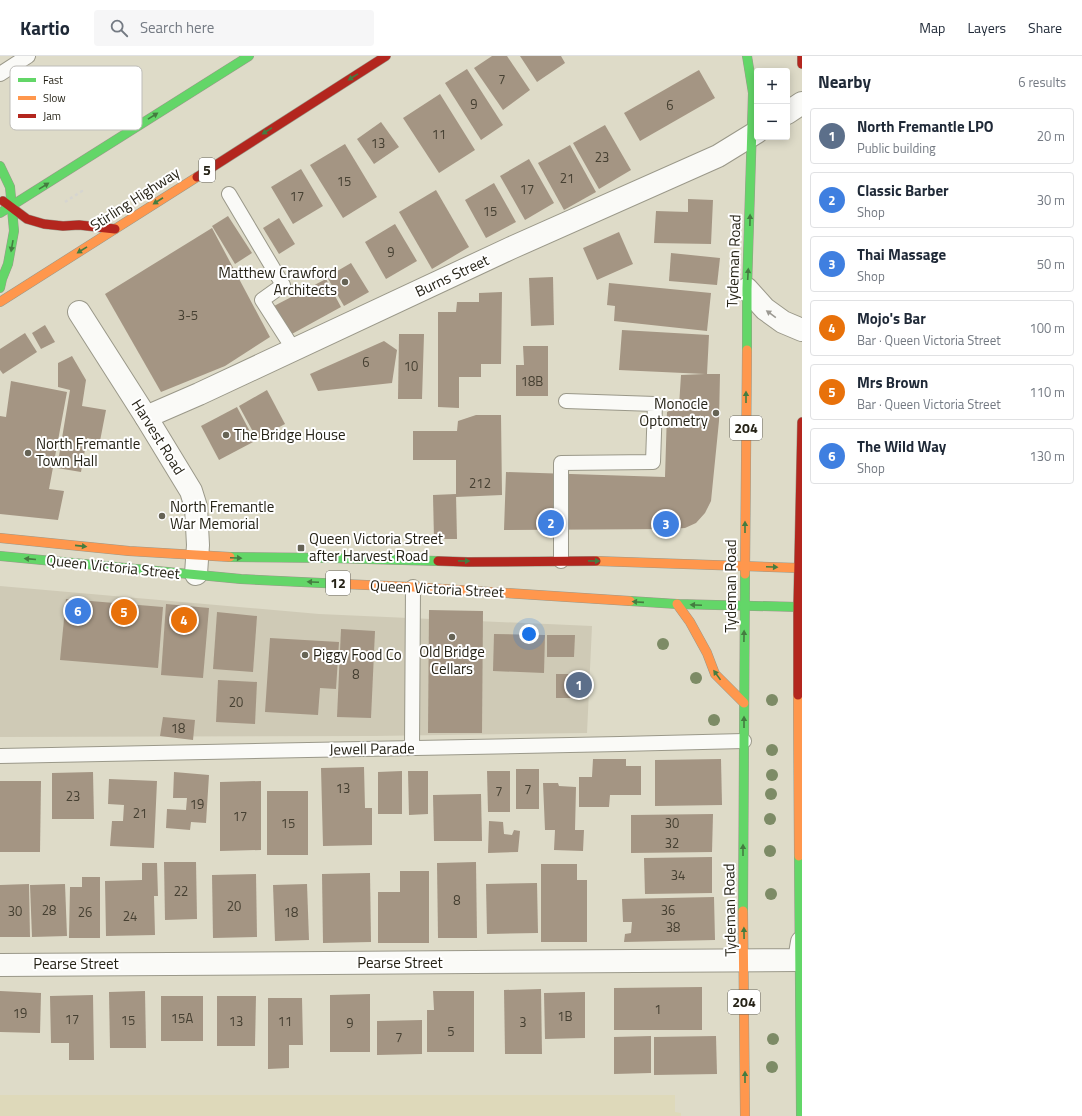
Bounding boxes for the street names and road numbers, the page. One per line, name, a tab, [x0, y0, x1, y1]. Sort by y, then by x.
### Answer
road number: 5	[199, 158, 215, 182]
street label: Stirling Highway	[85, 161, 184, 236]
street label: Tydeman Road	[720, 214, 747, 308]
street label: Burns Street	[411, 248, 493, 303]
street label: Harvest Road	[126, 394, 191, 479]
road number: 204	[730, 416, 762, 440]
street label: Tydeman Road	[719, 539, 742, 633]
street label: Queen Victoria Street	[45, 548, 182, 585]
road number: 12	[326, 571, 350, 595]
street label: Queen Victoria Street	[369, 574, 505, 604]
street label: Jewell Parade	[329, 736, 415, 761]
street label: Tydeman Road	[717, 863, 742, 957]
street label: Pearse Street	[357, 951, 444, 974]
street label: Pearse Street	[33, 952, 120, 975]
road number: 204	[728, 990, 760, 1014]

